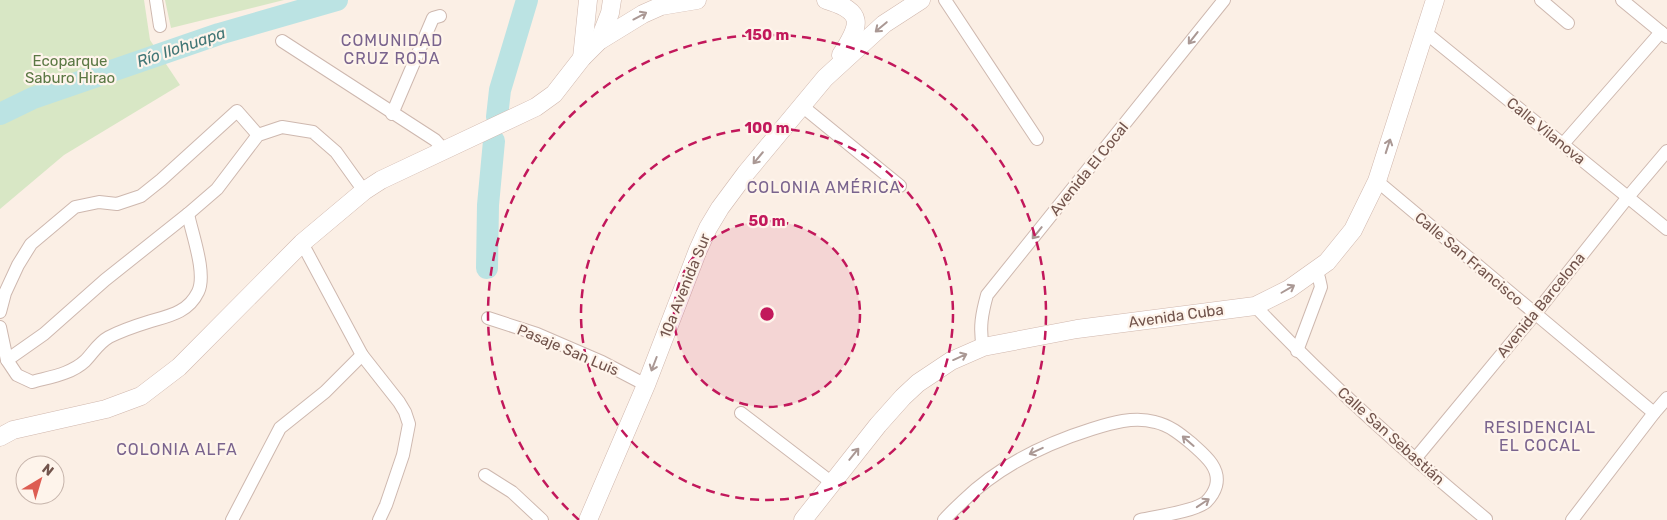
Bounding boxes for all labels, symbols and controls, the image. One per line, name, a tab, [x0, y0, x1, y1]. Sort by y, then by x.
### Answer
one-way arrow	[632, 11, 647, 20]
one-way arrow	[874, 21, 887, 32]
water label: Río Ilohuapa	[134, 23, 228, 71]
text: 150 m	[745, 26, 789, 44]
district label: COMUNIDAD CRUZ ROJA	[341, 31, 443, 68]
one-way arrow	[1188, 31, 1199, 44]
park label: Ecoparque Saburo Hirao	[25, 52, 115, 87]
street label: Calle Vilanova	[1503, 94, 1589, 168]
text: 100 m	[745, 119, 789, 137]
street label: Avenida El Cocal	[1046, 119, 1132, 219]
one-way arrow	[1384, 138, 1394, 154]
one-way arrow	[753, 151, 764, 164]
district label: COLONIA AMÉRICA	[747, 178, 901, 197]
street label: Calle San Francisco	[1411, 208, 1527, 310]
text: 50 m	[749, 212, 785, 230]
one-way arrow	[1031, 227, 1042, 240]
street label: 10a Avenida Sur	[656, 231, 714, 341]
street label: Avenida Barcelona	[1493, 249, 1589, 361]
one-way arrow	[1280, 283, 1294, 293]
street label: Avenida Cuba	[1127, 300, 1225, 332]
centre of rings	[758, 305, 776, 323]
street label: Pasaje San Luis	[514, 320, 622, 380]
one-way arrow	[952, 352, 967, 362]
one-way arrow	[649, 356, 658, 371]
street label: Calle San Sebastián	[1334, 383, 1448, 489]
district label: RESIDENCIAL EL COCAL	[1484, 418, 1596, 455]
one-way arrow	[1181, 435, 1194, 446]
district label: COLONIA ALFA	[116, 440, 238, 459]
one-way arrow	[1029, 447, 1044, 456]
one-way arrow	[849, 448, 860, 461]
north arrow	[15, 455, 65, 505]
text: N	[38, 460, 57, 480]
one-way arrow	[1196, 498, 1210, 508]

